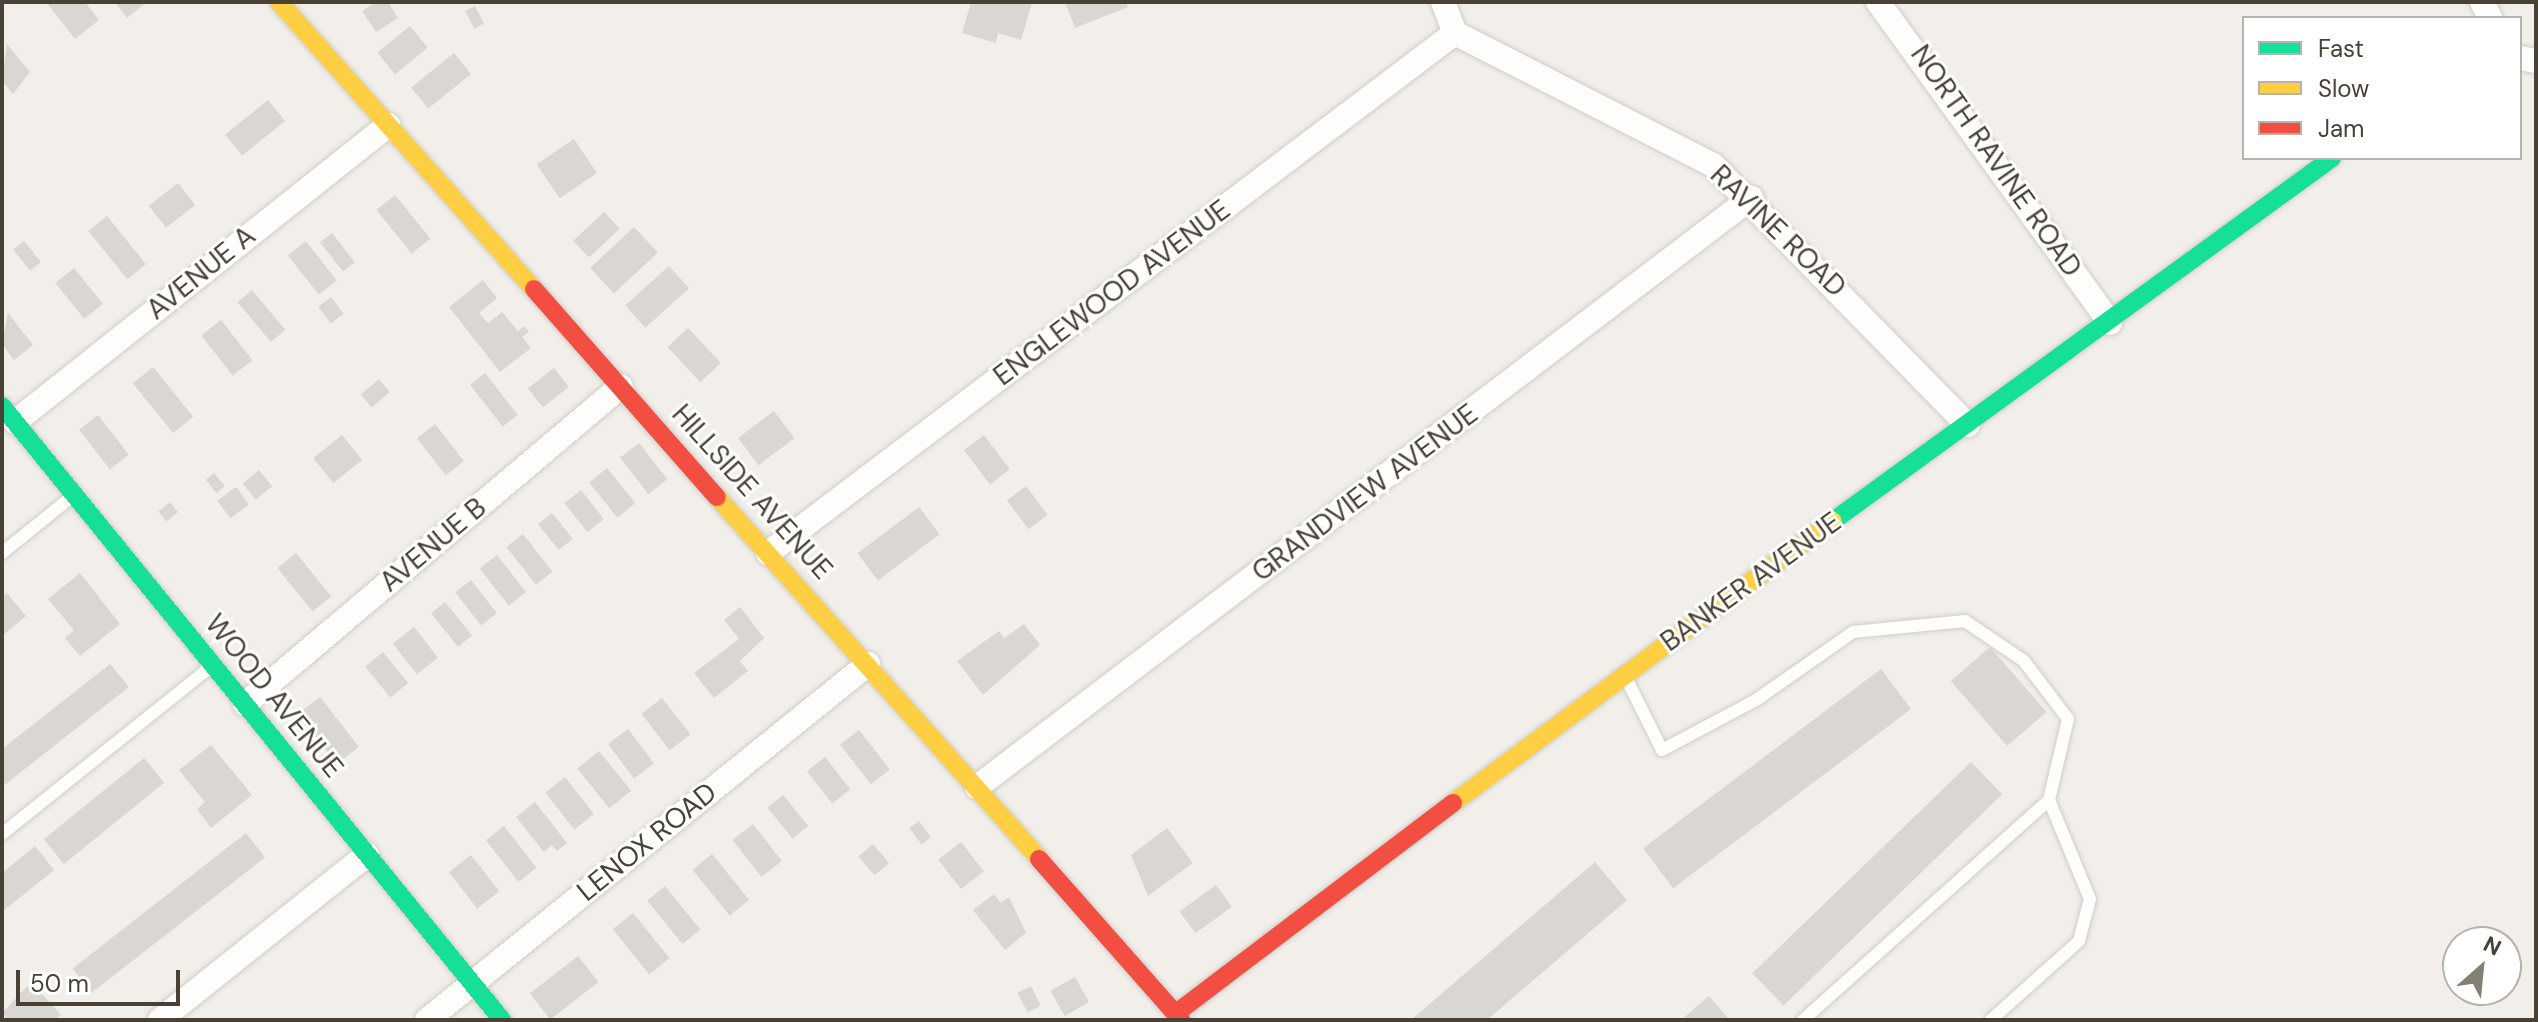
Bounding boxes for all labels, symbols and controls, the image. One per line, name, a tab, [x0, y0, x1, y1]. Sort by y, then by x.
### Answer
legend	[2242, 16, 2522, 160]
text: Fast	[2318, 33, 2364, 64]
street label: NORTH RAVINE ROAD	[1903, 39, 2089, 283]
text: Slow	[2318, 73, 2369, 104]
text: Jam	[2318, 113, 2364, 144]
street label: RAVINE ROAD	[1703, 158, 1853, 304]
street label: ENGLEWOOD AVENUE	[987, 193, 1237, 393]
street label: AVENUE A	[140, 219, 262, 327]
street label: GRANDVIEW AVENUE	[1246, 397, 1484, 589]
street label: HILLSIDE AVENUE	[665, 398, 839, 586]
street label: AVENUE B	[373, 491, 493, 599]
street label: BANKER AVENUE	[1654, 505, 1848, 659]
street label: WOOD AVENUE	[198, 608, 350, 784]
street label: LENOX ROAD	[571, 776, 723, 908]
north arrow	[2442, 926, 2522, 1006]
text: N	[2478, 929, 2506, 963]
scale bar	[20, 954, 184, 1004]
text: 50 m	[30, 968, 89, 999]

